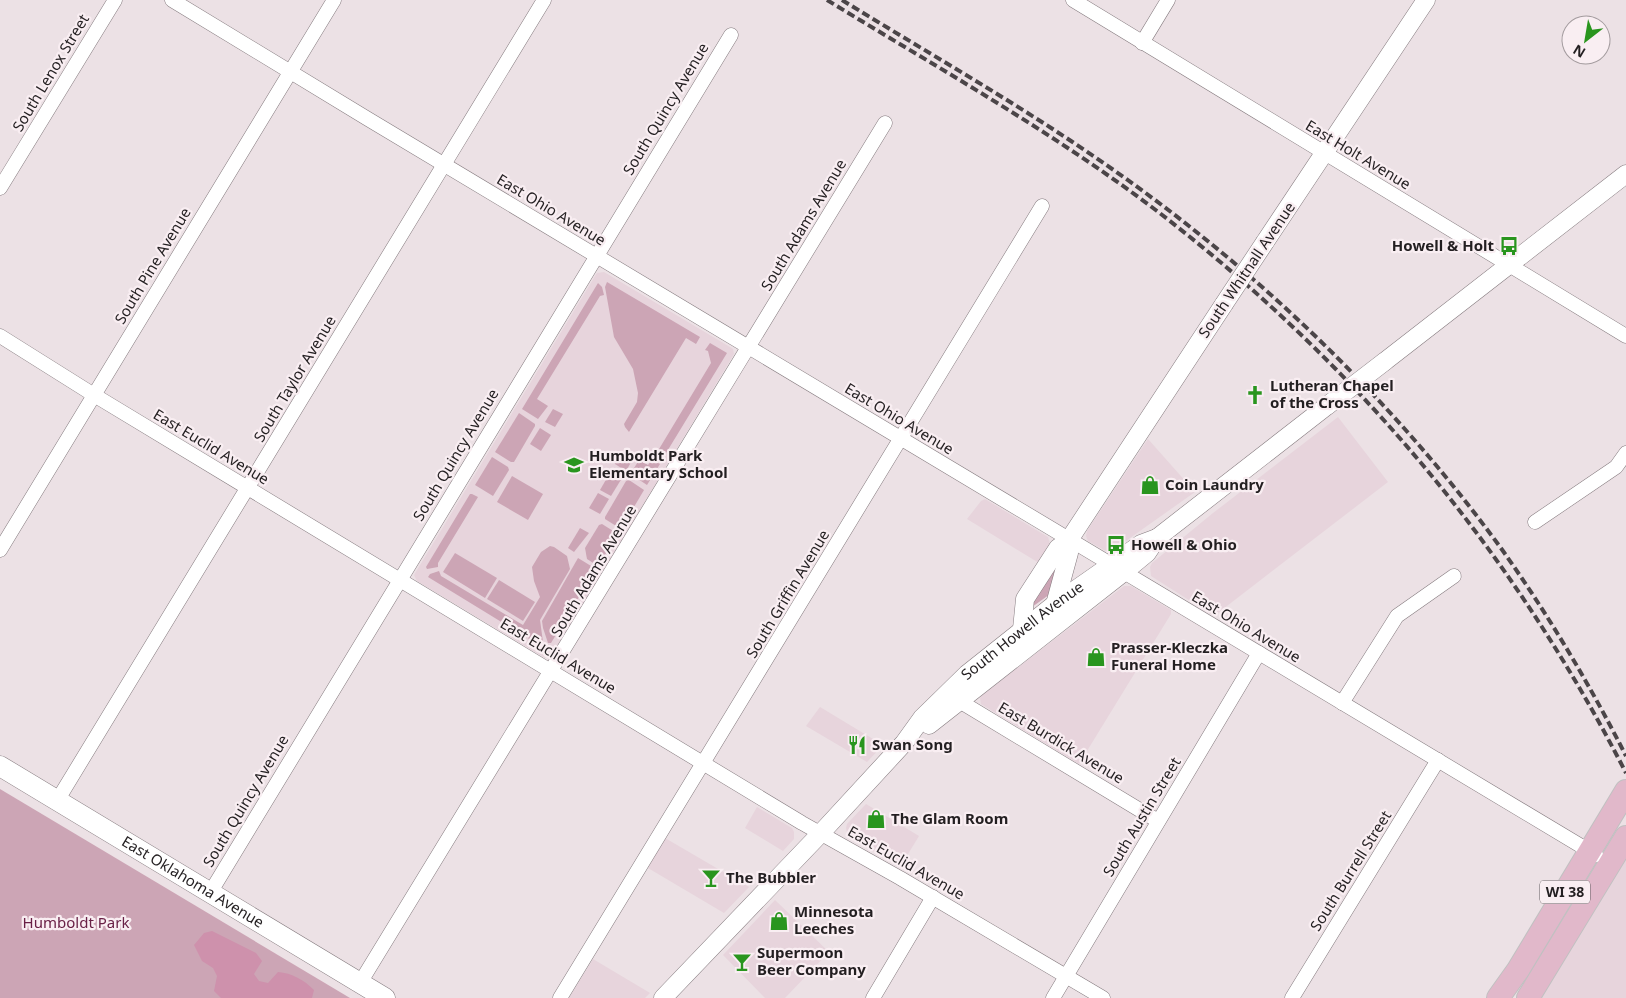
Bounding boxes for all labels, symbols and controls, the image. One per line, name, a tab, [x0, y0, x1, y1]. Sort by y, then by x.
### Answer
street label: South Lenox Street	[7, 10, 93, 135]
north arrow	[1561, 15, 1611, 65]
street label: South Quincy Avenue	[618, 39, 713, 178]
text: N	[1569, 40, 1589, 63]
street label: East Holt Avenue	[1302, 115, 1415, 193]
street label: South Adams Avenue	[756, 155, 850, 294]
street label: East Ohio Avenue	[493, 169, 610, 250]
street label: South Whitnall Avenue	[1193, 198, 1299, 341]
street label: South Pine Avenue	[109, 204, 195, 327]
place label: Howell & Holt	[1392, 235, 1494, 255]
bus stop icon: Howell & Holt	[1498, 235, 1520, 257]
street label: South Taylor Avenue	[248, 312, 340, 445]
place label: Lutheran Chapel of the Cross	[1270, 375, 1394, 412]
street label: East Ohio Avenue	[841, 378, 958, 459]
church icon: Lutheran Chapel of the Cross	[1244, 384, 1266, 406]
street label: South Quincy Avenue	[408, 385, 503, 524]
street label: East Euclid Avenue	[150, 404, 273, 489]
place label: Humboldt Park Elementary School	[589, 445, 728, 482]
school or university icon: Humboldt Park Elementary School	[563, 454, 585, 476]
shop icon: Coin Laundry	[1139, 474, 1161, 496]
place label: Coin Laundry	[1165, 474, 1264, 494]
street label: South Adams Avenue	[546, 501, 640, 640]
street label: South Griffin Avenue	[741, 526, 833, 661]
bus stop icon: Howell & Ohio	[1105, 534, 1127, 556]
place label: Howell & Ohio	[1131, 534, 1237, 554]
street label: South Howell Avenue	[956, 576, 1087, 684]
street label: East Ohio Avenue	[1188, 586, 1305, 667]
street label: East Euclid Avenue	[497, 613, 620, 698]
place label: Prasser-Kleczka Funeral Home	[1111, 637, 1228, 674]
shop icon: Prasser-Kleczka Funeral Home	[1085, 646, 1107, 668]
street label: East Burdick Avenue	[995, 697, 1128, 788]
street label: South Quincy Avenue	[198, 731, 293, 870]
restaurant icon: Swan Song	[846, 734, 868, 756]
place label: Swan Song	[872, 734, 953, 754]
street label: South Austin Street	[1098, 753, 1185, 880]
street label: South Burrell Street	[1305, 806, 1396, 934]
shop icon: The Glam Room	[865, 808, 887, 830]
place label: The Glam Room	[891, 808, 1008, 828]
street label: East Euclid Avenue	[845, 821, 968, 904]
street label: East Oklahoma Avenue	[118, 831, 268, 932]
bar icon: The Bubbler	[700, 867, 722, 889]
place label: The Bubbler	[726, 867, 816, 887]
road number: WI 38	[1540, 880, 1590, 904]
place label: Minnesota Leeches	[794, 901, 874, 938]
shop icon: Minnesota Leeches	[768, 910, 790, 932]
park label: Humboldt Park	[23, 912, 129, 932]
place label: Supermoon Beer Company	[757, 942, 866, 979]
bar icon: Supermoon Beer Company	[731, 951, 753, 973]

